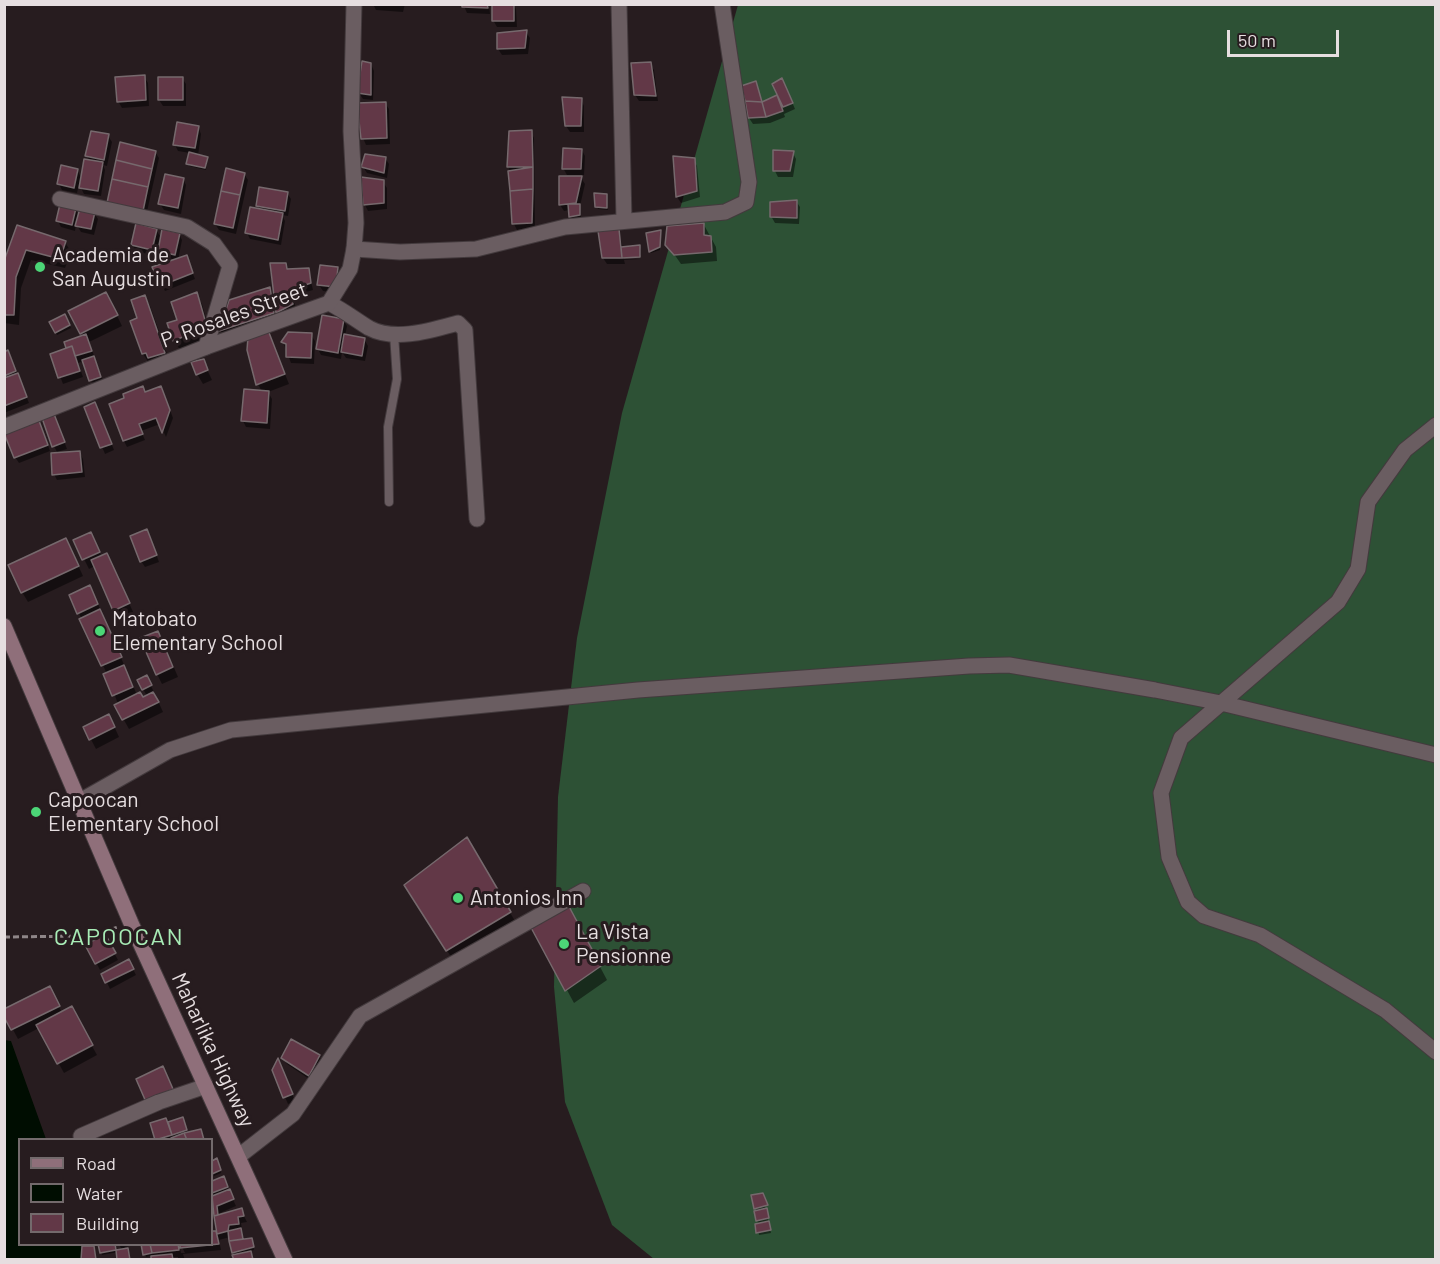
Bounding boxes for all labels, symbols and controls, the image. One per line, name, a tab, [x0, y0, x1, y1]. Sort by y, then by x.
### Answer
scale bar	[1230, 18, 1342, 56]
text: 50 m	[1238, 29, 1276, 51]
place label: Academia de San Augustin	[52, 242, 171, 292]
marker: Academia de San Augustin	[33, 260, 47, 274]
street label: P. Rosales Street	[157, 277, 311, 353]
place label: Matobato Elementary School	[112, 606, 283, 656]
marker: Matobato Elementary School	[93, 624, 107, 638]
place label: Capoocan Elementary School	[48, 787, 219, 837]
marker: Capoocan Elementary School	[29, 805, 43, 819]
place label: Antonios Inn	[470, 885, 583, 911]
marker: Antonios Inn	[451, 891, 465, 905]
place label: La Vista Pensionne	[576, 919, 671, 969]
district label: CAPOOCAN	[54, 923, 184, 951]
marker: La Vista Pensionne	[557, 937, 571, 951]
street label: Maharlika Highway	[166, 969, 260, 1131]
legend	[18, 1138, 213, 1246]
text: Road	[76, 1152, 116, 1174]
text: Water	[76, 1182, 123, 1204]
text: Building	[76, 1212, 139, 1234]

